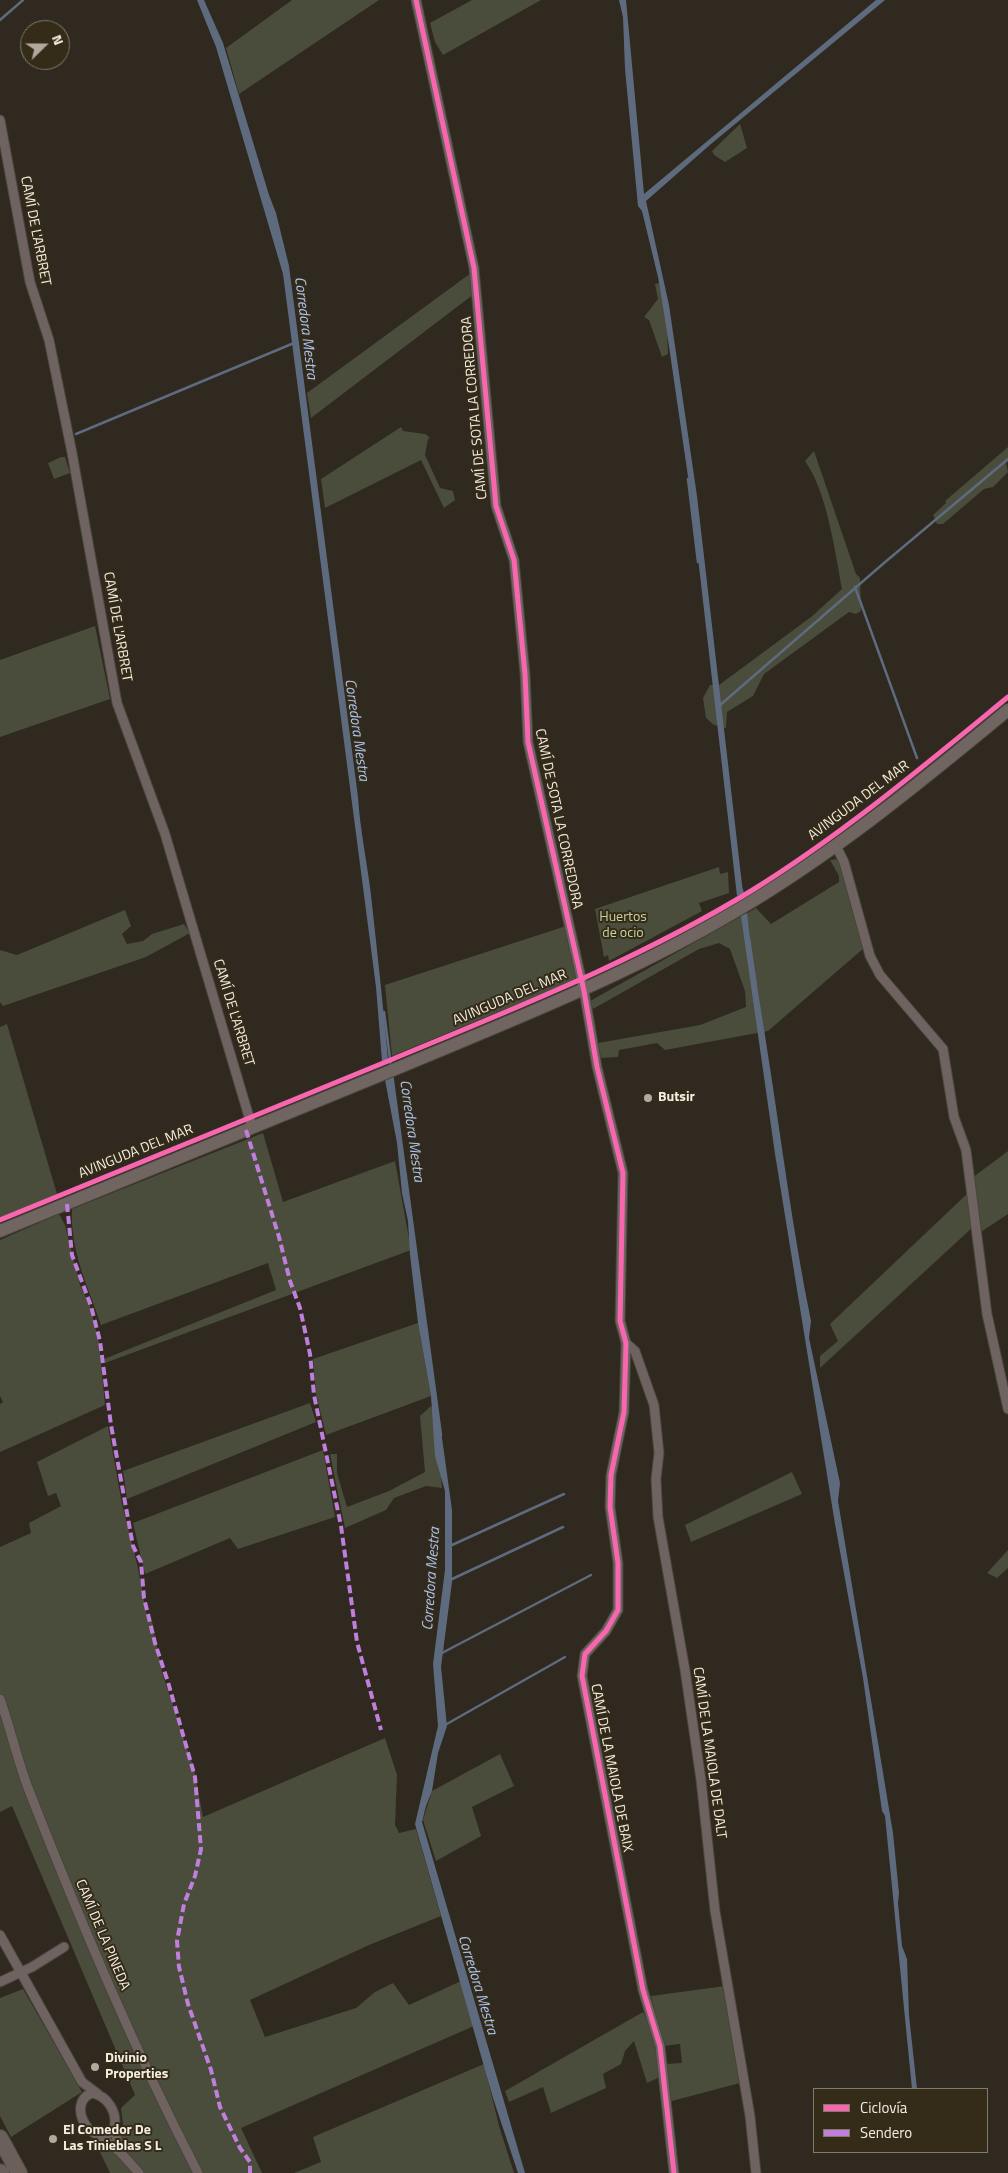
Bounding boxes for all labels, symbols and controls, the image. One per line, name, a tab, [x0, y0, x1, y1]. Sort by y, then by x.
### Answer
north arrow	[20, 20, 70, 70]
text: N	[47, 31, 70, 48]
street label: CAMÍ DE L'ARBRET	[16, 175, 54, 287]
water label: Corredora Mestra	[290, 276, 320, 380]
street label: CAMÍ DE SOTA LA CORREDORA	[459, 316, 491, 500]
street label: CAMÍ DE L'ARBRET	[99, 571, 135, 683]
water label: Corredora Mestra	[340, 678, 372, 782]
street label: CAMÍ DE SOTA LA CORREDORA	[531, 727, 585, 911]
street label: AVINGUDA DEL MAR	[805, 758, 913, 844]
park label: Huertos de ocio	[599, 910, 647, 942]
street label: CAMÍ DE L'ARBRET	[209, 957, 257, 1069]
street label: AVINGUDA DEL MAR	[450, 966, 570, 1030]
water label: Corredora Mestra	[395, 1079, 427, 1183]
place label: Butsir	[658, 1090, 695, 1106]
marker: Butsir	[642, 1092, 654, 1104]
street label: AVINGUDA DEL MAR	[76, 1121, 196, 1183]
water label: Corredora Mestra	[419, 1527, 445, 1631]
street label: CAMÍ DE LA MAIOLA DE DALT	[689, 1666, 729, 1840]
street label: CAMÍ DE LA MAIOLA DE BAIX	[586, 1682, 636, 1854]
street label: CAMÍ DE LA PINEDA	[71, 1877, 133, 1993]
water label: Corredora Mestra	[453, 1933, 501, 2037]
place label: Divinio Properties	[105, 2051, 168, 2084]
marker: Divinio Properties	[89, 2061, 101, 2073]
legend	[813, 2088, 988, 2153]
text: Ciclovía	[860, 2096, 907, 2119]
text: Sendero	[860, 2121, 912, 2144]
place label: El Comedor De Las Tinieblas S L	[63, 2123, 161, 2156]
marker: El Comedor De Las Tinieblas S L	[47, 2133, 59, 2145]

